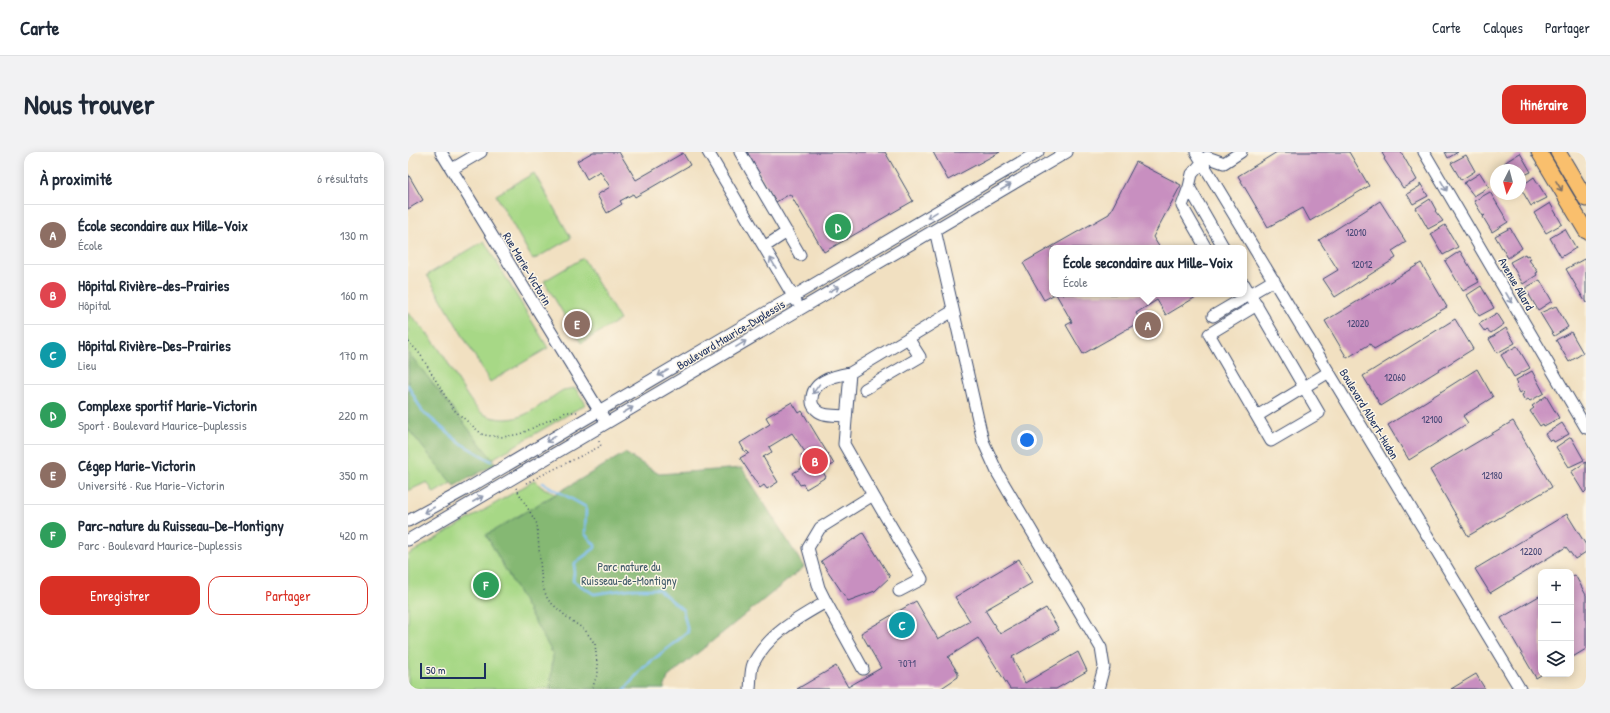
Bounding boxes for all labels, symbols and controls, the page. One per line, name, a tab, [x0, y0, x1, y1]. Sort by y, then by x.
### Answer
text: Carte	[20, 15, 59, 41]
text: Carte	[1432, 18, 1461, 37]
text: Calques	[1483, 18, 1523, 37]
text: Partager	[1545, 18, 1590, 37]
text: Nous trouver	[24, 85, 155, 123]
button: Itinéraire	[1502, 85, 1586, 124]
north arrow	[1490, 164, 1526, 200]
text: À proximité	[40, 167, 112, 190]
text: 6 résultats	[317, 169, 368, 187]
one-way arrow	[1440, 180, 1448, 192]
one-way arrow	[1555, 180, 1563, 192]
one-way arrow	[1000, 183, 1012, 191]
one-way arrow	[926, 211, 938, 219]
pin: D	[825, 212, 851, 242]
text: École secondaire aux Mille-Voix	[78, 215, 248, 236]
text: A	[50, 226, 56, 244]
text: 130 m	[340, 226, 368, 244]
house number: 12010	[1346, 226, 1367, 239]
street label: Rue Marie-Victorin	[499, 229, 556, 308]
text: École	[78, 236, 103, 254]
popup	[1049, 245, 1247, 297]
text: École secondaire aux Mille-Voix	[1063, 252, 1233, 273]
street label: Avenue Allard	[1495, 254, 1539, 313]
one-way arrow	[769, 257, 777, 269]
house number: 12012	[1351, 258, 1373, 271]
text: École	[1063, 273, 1088, 291]
text: Hôpital Rivière-des-Prairies	[78, 275, 229, 296]
one-way arrow	[828, 285, 840, 293]
text: B	[50, 286, 56, 304]
text: 160 m	[340, 286, 368, 304]
one-way arrow	[1506, 292, 1514, 304]
street label: Boulevard Maurice-Duplessis	[673, 295, 788, 374]
text: Hôpital	[78, 296, 111, 314]
pin: E	[564, 309, 590, 339]
pin: A	[1135, 310, 1161, 340]
house number: 12020	[1347, 317, 1369, 330]
text: Hôpital Rivière-Des-Prairies	[78, 335, 231, 356]
one-way arrow	[735, 340, 747, 348]
text: C	[49, 346, 57, 364]
text: 170 m	[339, 346, 368, 364]
text: Lieu	[78, 356, 96, 374]
street label: Boulevard Albert-Hudon	[1336, 365, 1403, 462]
one-way arrow	[657, 369, 669, 377]
house number: 12060	[1384, 371, 1406, 384]
one-way arrow	[812, 383, 820, 394]
text: Complexe sportif Marie-Victorin	[78, 395, 257, 416]
one-way arrow	[622, 405, 634, 413]
text: D	[50, 406, 56, 424]
text: 220 m	[338, 406, 368, 424]
house number: 12100	[1422, 413, 1443, 426]
text: Sport · Boulevard Maurice-Duplessis	[78, 416, 247, 434]
your location	[1017, 430, 1037, 450]
one-way arrow	[545, 436, 557, 444]
pin: B	[802, 446, 828, 476]
text: Cégep Marie-Victorin	[78, 455, 195, 476]
text: E	[50, 466, 56, 484]
text: 350 m	[339, 466, 368, 484]
house number: 12180	[1482, 469, 1503, 482]
text: Université · Rue Marie-Victorin	[78, 476, 225, 494]
one-way arrow	[472, 495, 484, 503]
one-way arrow	[424, 507, 436, 514]
text: Parc-nature du Ruisseau-De-Montigny	[78, 515, 284, 536]
text: F	[51, 526, 55, 544]
text: 420 m	[339, 526, 368, 544]
text: Parc · Boulevard Maurice-Duplessis	[78, 536, 242, 554]
house number: 12200	[1520, 545, 1542, 558]
park label: Parc nature du Ruisseau-de-Montigny	[581, 558, 677, 589]
map controls	[1538, 569, 1574, 677]
button: +	[1538, 569, 1574, 605]
pin: F	[473, 570, 499, 600]
button: Enregistrer	[40, 576, 200, 615]
button: Partager	[208, 576, 368, 615]
button: −	[1538, 605, 1574, 641]
pin: C	[889, 610, 915, 640]
button: layers	[1538, 641, 1574, 677]
house number: 7071	[898, 657, 916, 670]
scale bar	[420, 661, 486, 680]
text: 50 m	[426, 663, 446, 677]

